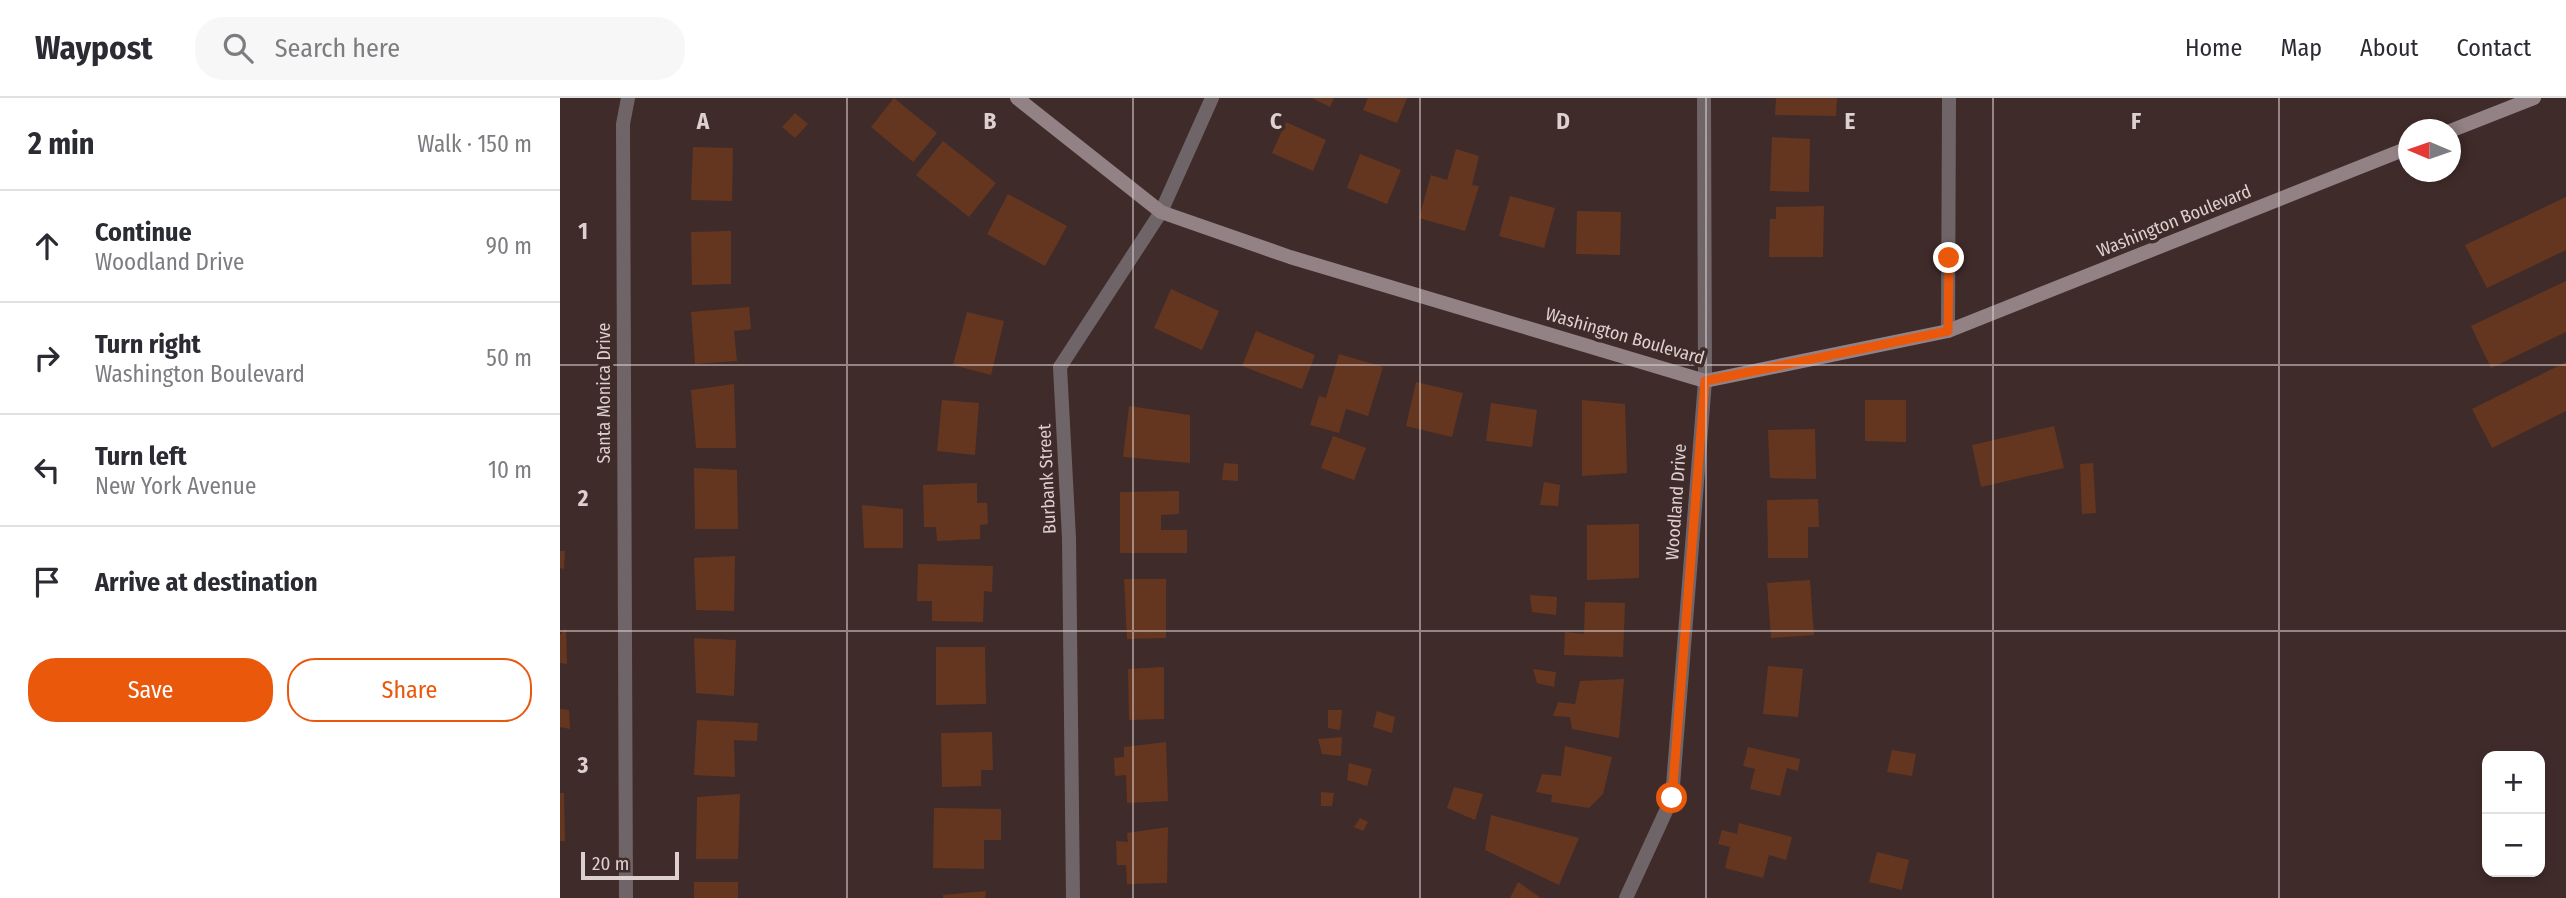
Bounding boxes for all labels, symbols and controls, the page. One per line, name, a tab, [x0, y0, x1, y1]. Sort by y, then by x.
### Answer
search box	[195, 17, 685, 80]
text: Waypost	[35, 28, 153, 68]
icon: search	[219, 29, 257, 67]
text: Search here	[275, 33, 400, 64]
text: Home	[2185, 34, 2242, 62]
text: Map	[2280, 34, 2322, 62]
text: About	[2360, 34, 2418, 62]
text: Contact	[2456, 34, 2531, 62]
text: A	[696, 107, 710, 135]
text: B	[984, 107, 997, 135]
text: C	[1270, 107, 1282, 135]
text: D	[1556, 107, 1570, 135]
text: E	[1845, 107, 1856, 135]
text: F	[2131, 107, 2141, 135]
north arrow	[2398, 119, 2461, 182]
text: 2 min	[28, 126, 95, 162]
text: Walk · 150 m	[417, 130, 532, 158]
street label: Washington Boulevard	[2094, 180, 2254, 262]
text: Continue	[95, 217, 192, 248]
text: 1	[578, 217, 588, 245]
icon: ahead	[28, 227, 66, 265]
text: 90 m	[486, 232, 532, 260]
route end	[1933, 242, 1964, 273]
text: Woodland Drive	[95, 248, 244, 276]
street label: Washington Boulevard	[1543, 303, 1707, 369]
street label: Santa Monica Drive	[593, 322, 615, 464]
text: Turn right	[95, 329, 201, 360]
icon: right	[28, 339, 66, 377]
text: 50 m	[486, 344, 532, 372]
text: Washington Boulevard	[95, 360, 305, 388]
street label: Burbank Street	[1033, 423, 1061, 535]
text: Turn left	[95, 441, 187, 472]
street label: Woodland Drive	[1661, 443, 1691, 561]
icon: left	[28, 451, 66, 489]
text: 10 m	[488, 456, 532, 484]
text: New York Avenue	[95, 472, 256, 500]
text: 2	[577, 484, 589, 512]
icon: arrive	[28, 563, 66, 601]
text: Arrive at destination	[95, 567, 318, 598]
button: Save	[28, 658, 273, 722]
button: Share	[287, 658, 532, 722]
text: 3	[577, 751, 589, 779]
map controls	[2482, 751, 2545, 877]
button: +	[2482, 751, 2545, 814]
route start	[1656, 782, 1687, 813]
button: −	[2482, 814, 2545, 877]
scale bar	[581, 849, 679, 881]
text: 20 m	[592, 852, 629, 875]

